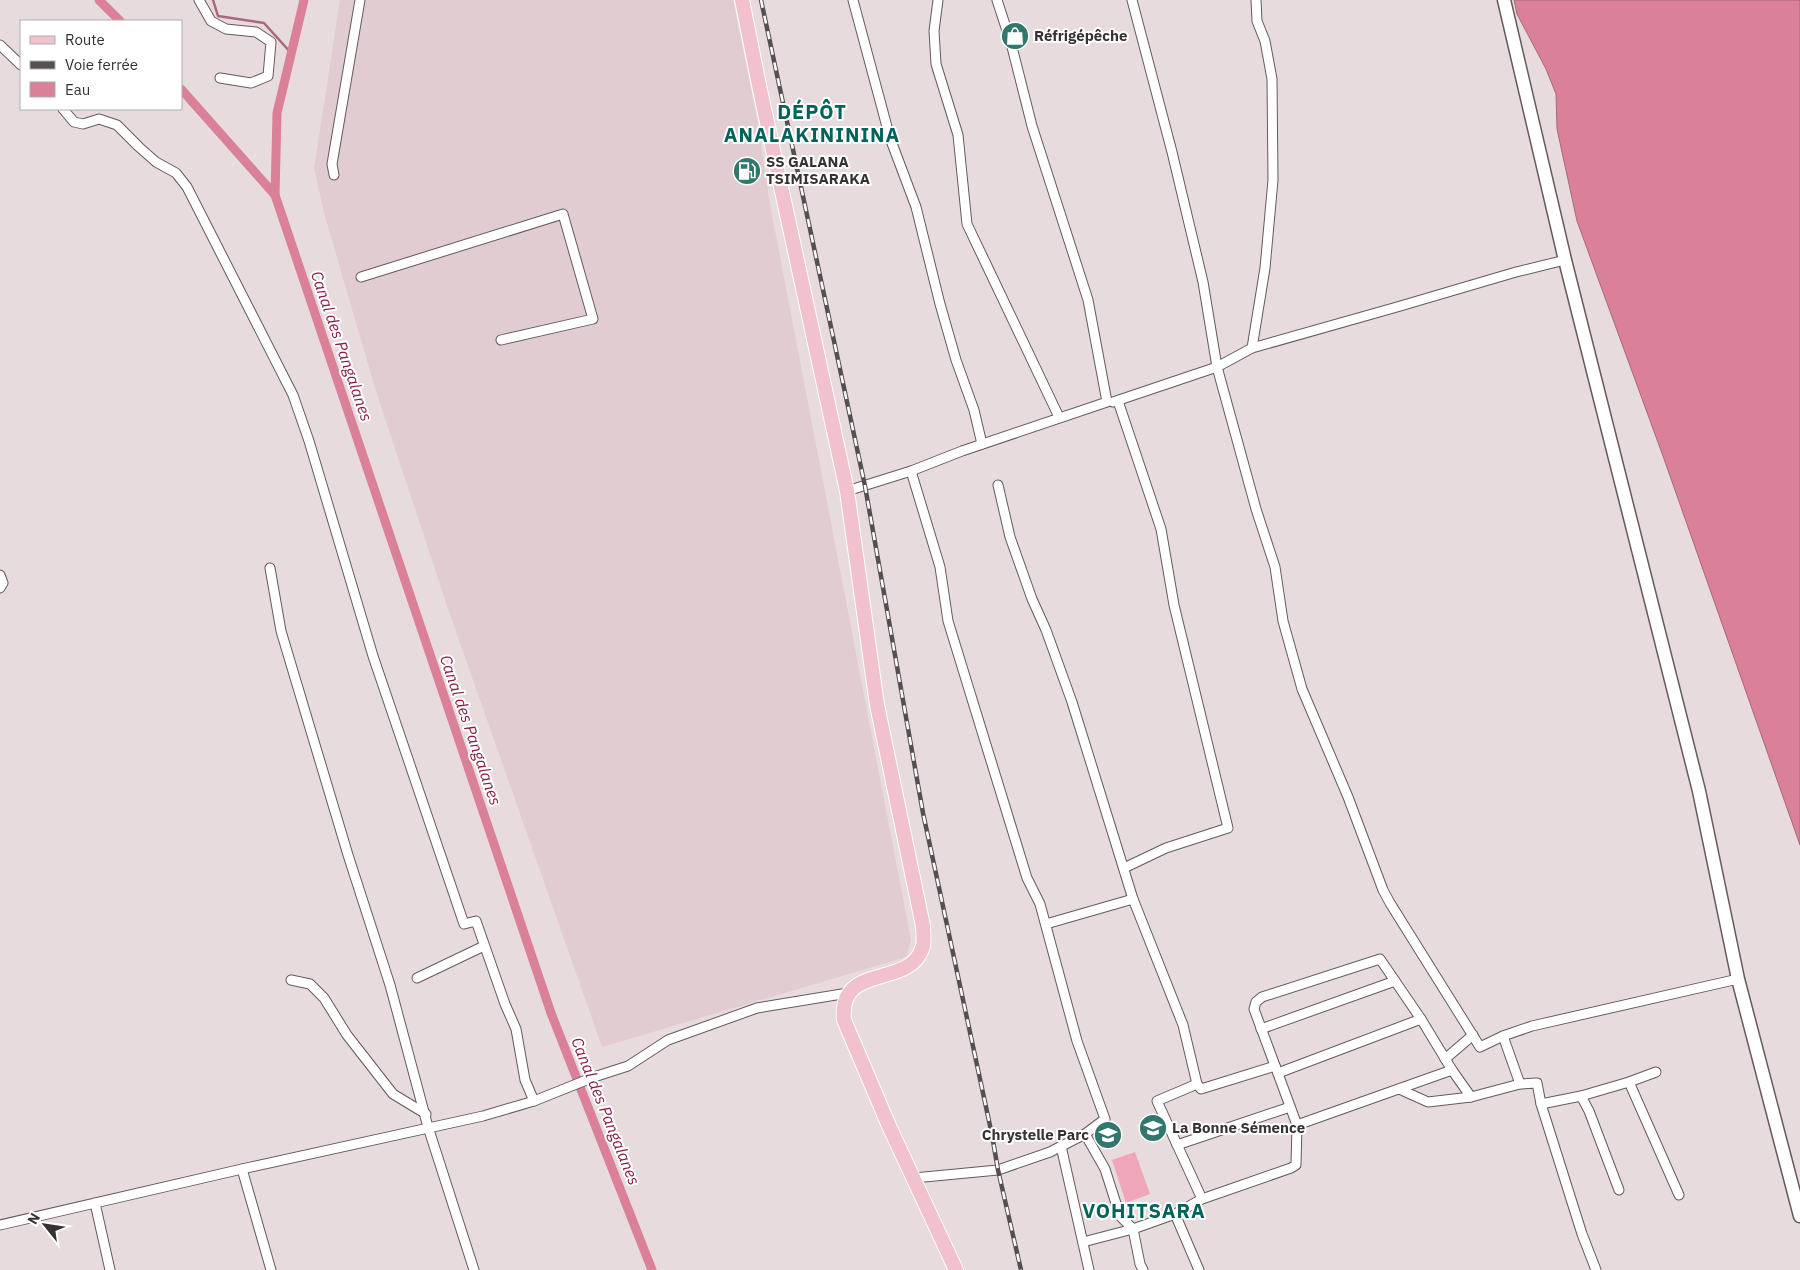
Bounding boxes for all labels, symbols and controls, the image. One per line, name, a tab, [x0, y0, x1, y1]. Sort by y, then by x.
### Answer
legend	[20, 20, 182, 110]
shop icon: Réfrigépêche	[1000, 21, 1030, 51]
place label: Réfrigépêche	[1034, 26, 1127, 45]
text: Route	[65, 30, 105, 49]
text: Voie ferrée	[65, 55, 138, 74]
text: Eau	[65, 80, 90, 99]
district label: DÉPÔT ANALAKINININA	[724, 98, 900, 148]
place label: SS GALANA TSIMISARAKA	[766, 152, 870, 188]
fuel station icon: SS GALANA TSIMISARAKA	[732, 156, 762, 186]
water label: Canal des Pangalanes	[307, 268, 377, 424]
water label: Canal des Pangalanes	[436, 652, 506, 808]
water label: Canal des Pangalanes	[567, 1034, 645, 1188]
school or university icon: La Bonne Sémence	[1138, 1113, 1168, 1143]
place label: La Bonne Sémence	[1172, 1118, 1305, 1137]
school or university icon: Chrystelle Parc	[1093, 1120, 1123, 1150]
place label: Chrystelle Parc	[982, 1125, 1089, 1144]
district label: VOHITSARA	[1082, 1197, 1206, 1224]
north arrow	[20, 1200, 70, 1250]
text: N	[23, 1210, 44, 1227]

